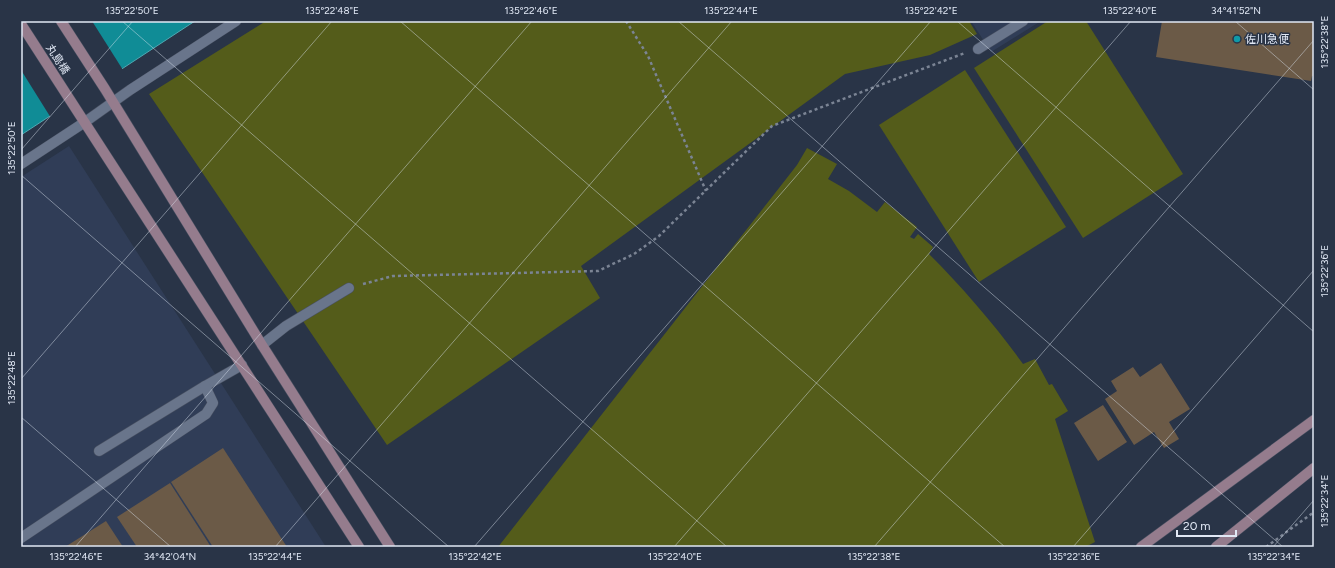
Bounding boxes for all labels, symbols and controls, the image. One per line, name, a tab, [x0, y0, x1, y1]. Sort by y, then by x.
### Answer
text: 135°22'50"E	[105, 4, 159, 17]
text: 135°22'48"E	[305, 4, 359, 17]
text: 135°22'46"E	[504, 4, 558, 17]
text: 135°22'44"E	[704, 4, 758, 17]
text: 135°22'42"E	[904, 4, 958, 17]
text: 135°22'40"E	[1103, 4, 1157, 17]
text: 34°41'52"N	[1211, 4, 1261, 17]
text: 135°22'38"E	[1318, 15, 1331, 68]
place label: 佐川急便	[1245, 33, 1290, 46]
marker: 佐川急便	[1232, 34, 1242, 44]
street label: 丸島橋	[43, 42, 72, 77]
text: 135°22'50"E	[5, 121, 18, 175]
text: 135°22'36"E	[1318, 245, 1331, 297]
text: 135°22'48"E	[5, 351, 18, 405]
text: 135°22'34"E	[1318, 474, 1331, 527]
scale bar	[1177, 512, 1236, 538]
text: 20 m	[1183, 519, 1211, 533]
text: 135°22'46"E	[49, 550, 103, 563]
text: 34°42'04"N	[144, 550, 196, 563]
text: 135°22'44"E	[248, 550, 302, 563]
text: 135°22'42"E	[448, 550, 502, 563]
text: 135°22'40"E	[648, 550, 702, 563]
text: 135°22'38"E	[848, 550, 901, 563]
text: 135°22'36"E	[1048, 550, 1100, 563]
text: 135°22'34"E	[1248, 550, 1301, 563]

